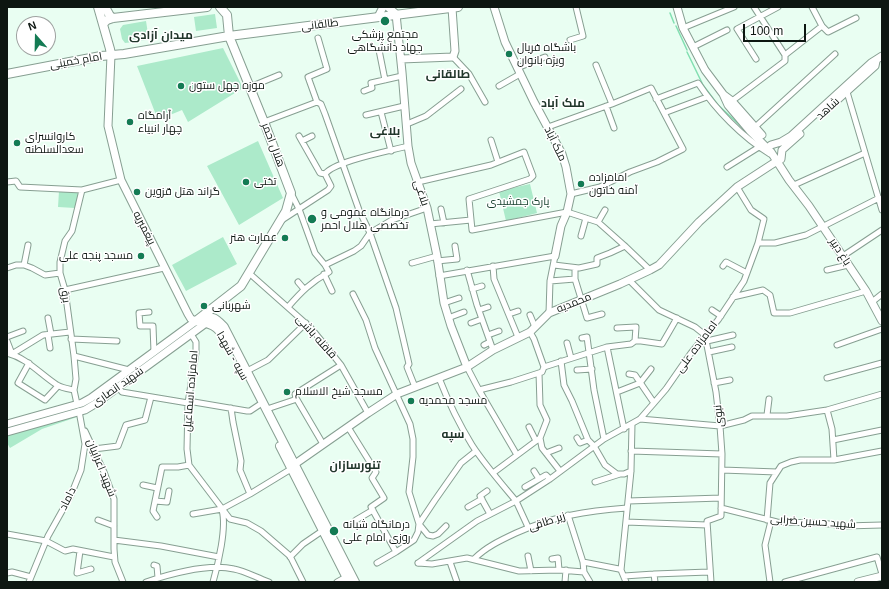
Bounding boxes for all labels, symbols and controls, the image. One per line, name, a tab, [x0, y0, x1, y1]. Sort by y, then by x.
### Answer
marker: مجتمع پزشکی جهاد دانشگاهی	[379, 15, 391, 27]
north arrow	[16, 16, 56, 56]
street label: طالقانی	[301, 16, 339, 34]
scale bar	[745, 16, 808, 42]
text: N	[26, 19, 38, 33]
text: 100 m	[750, 24, 783, 38]
place label: مجتمع پزشکی جهاد دانشگاهی	[347, 28, 423, 54]
district label: میدان آزادی	[129, 29, 193, 43]
place label: باشگاه فریال ویژه بانوان	[517, 41, 576, 67]
marker: باشگاه فریال ویژه بانوان	[504, 49, 514, 59]
street label: امام خمینی	[49, 50, 103, 72]
district label: طالقانی	[426, 68, 470, 82]
place label: موزه چهل ستون	[189, 79, 265, 93]
marker: موزه چهل ستون	[176, 81, 186, 91]
street label: شاهد	[814, 95, 842, 123]
district label: ملک آباد	[541, 97, 585, 111]
place label: آرامگاه چهار انبیاء	[138, 109, 182, 135]
marker: آرامگاه چهار انبیاء	[125, 117, 135, 127]
street label: هلال احمر	[259, 121, 287, 169]
district label: بلاغی	[370, 125, 400, 139]
street label: ملک آباد	[541, 125, 569, 163]
place label: کاروانسرای سعدالسلطنه	[25, 130, 84, 156]
marker: کاروانسرای سعدالسلطنه	[12, 138, 22, 148]
place label: امامزاده آمنه خاتون	[589, 171, 638, 197]
place label: تختی	[254, 175, 277, 189]
marker: تختی	[241, 177, 251, 187]
street label: بلاغی	[410, 178, 432, 208]
marker: امامزاده آمنه خاتون	[576, 179, 586, 189]
place label: گراند هتل قزوین	[145, 185, 220, 199]
marker: گراند هتل قزوین	[132, 187, 142, 197]
park label: پارک جمشیدی	[487, 195, 549, 209]
place label: درمانگاه عمومی و تخصصی هلال احمر	[321, 206, 409, 232]
street label: پیغمبریه	[130, 209, 158, 247]
marker: درمانگاه عمومی و تخصصی هلال احمر	[306, 213, 318, 225]
place label: عمارت هنر	[230, 231, 277, 245]
marker: عمارت هنر	[280, 233, 290, 243]
street label: باغ دبیر	[826, 236, 854, 268]
place label: مسجد پنجه علی	[59, 249, 133, 263]
marker: مسجد پنجه علی	[136, 251, 146, 261]
street label: برق	[57, 286, 73, 304]
street label: محمدیه	[555, 290, 593, 316]
place label: شهربانی	[212, 299, 250, 313]
marker: شهربانی	[199, 301, 209, 311]
street label: قافله باشی	[293, 312, 339, 362]
street label: امامزاده علی	[673, 319, 721, 375]
street label: سپه - شهدا	[213, 329, 251, 383]
street label: امامزاده اسماعیل	[181, 350, 201, 432]
street label: شهید انصاری	[90, 364, 146, 410]
place label: مسجد شیخ الاسلام	[295, 385, 383, 399]
marker: مسجد شیخ الاسلام	[282, 387, 292, 397]
place label: مسجد محمدیه	[419, 394, 487, 408]
marker: مسجد محمدیه	[406, 396, 416, 406]
street label: نبوی	[711, 404, 727, 428]
district label: سپه	[442, 428, 464, 442]
street label: شهید اعرابیان	[83, 437, 119, 499]
district label: تنورسازان	[330, 459, 380, 473]
street label: داماد	[57, 485, 79, 513]
street label: زیر طاقی	[527, 510, 567, 534]
street label: شهید حسین ضرابی	[770, 512, 856, 532]
place label: درمانگاه شبانه روزی امام علی	[343, 518, 411, 544]
marker: درمانگاه شبانه روزی امام علی	[328, 525, 340, 537]

